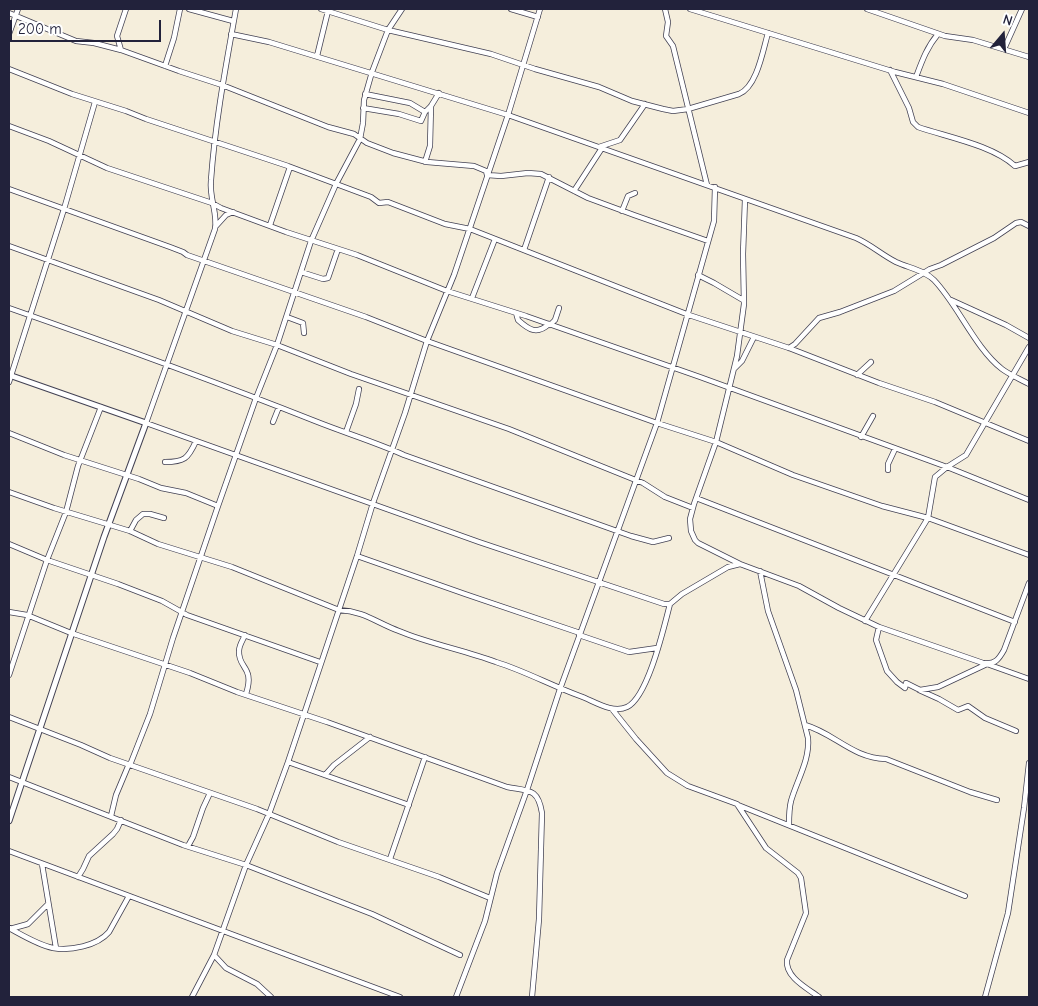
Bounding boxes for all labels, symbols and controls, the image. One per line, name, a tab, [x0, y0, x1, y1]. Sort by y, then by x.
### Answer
scale bar	[12, 10, 164, 42]
north arrow	[978, 10, 1028, 60]
text: N	[1001, 11, 1015, 30]
text: 200 m	[18, 20, 62, 38]

